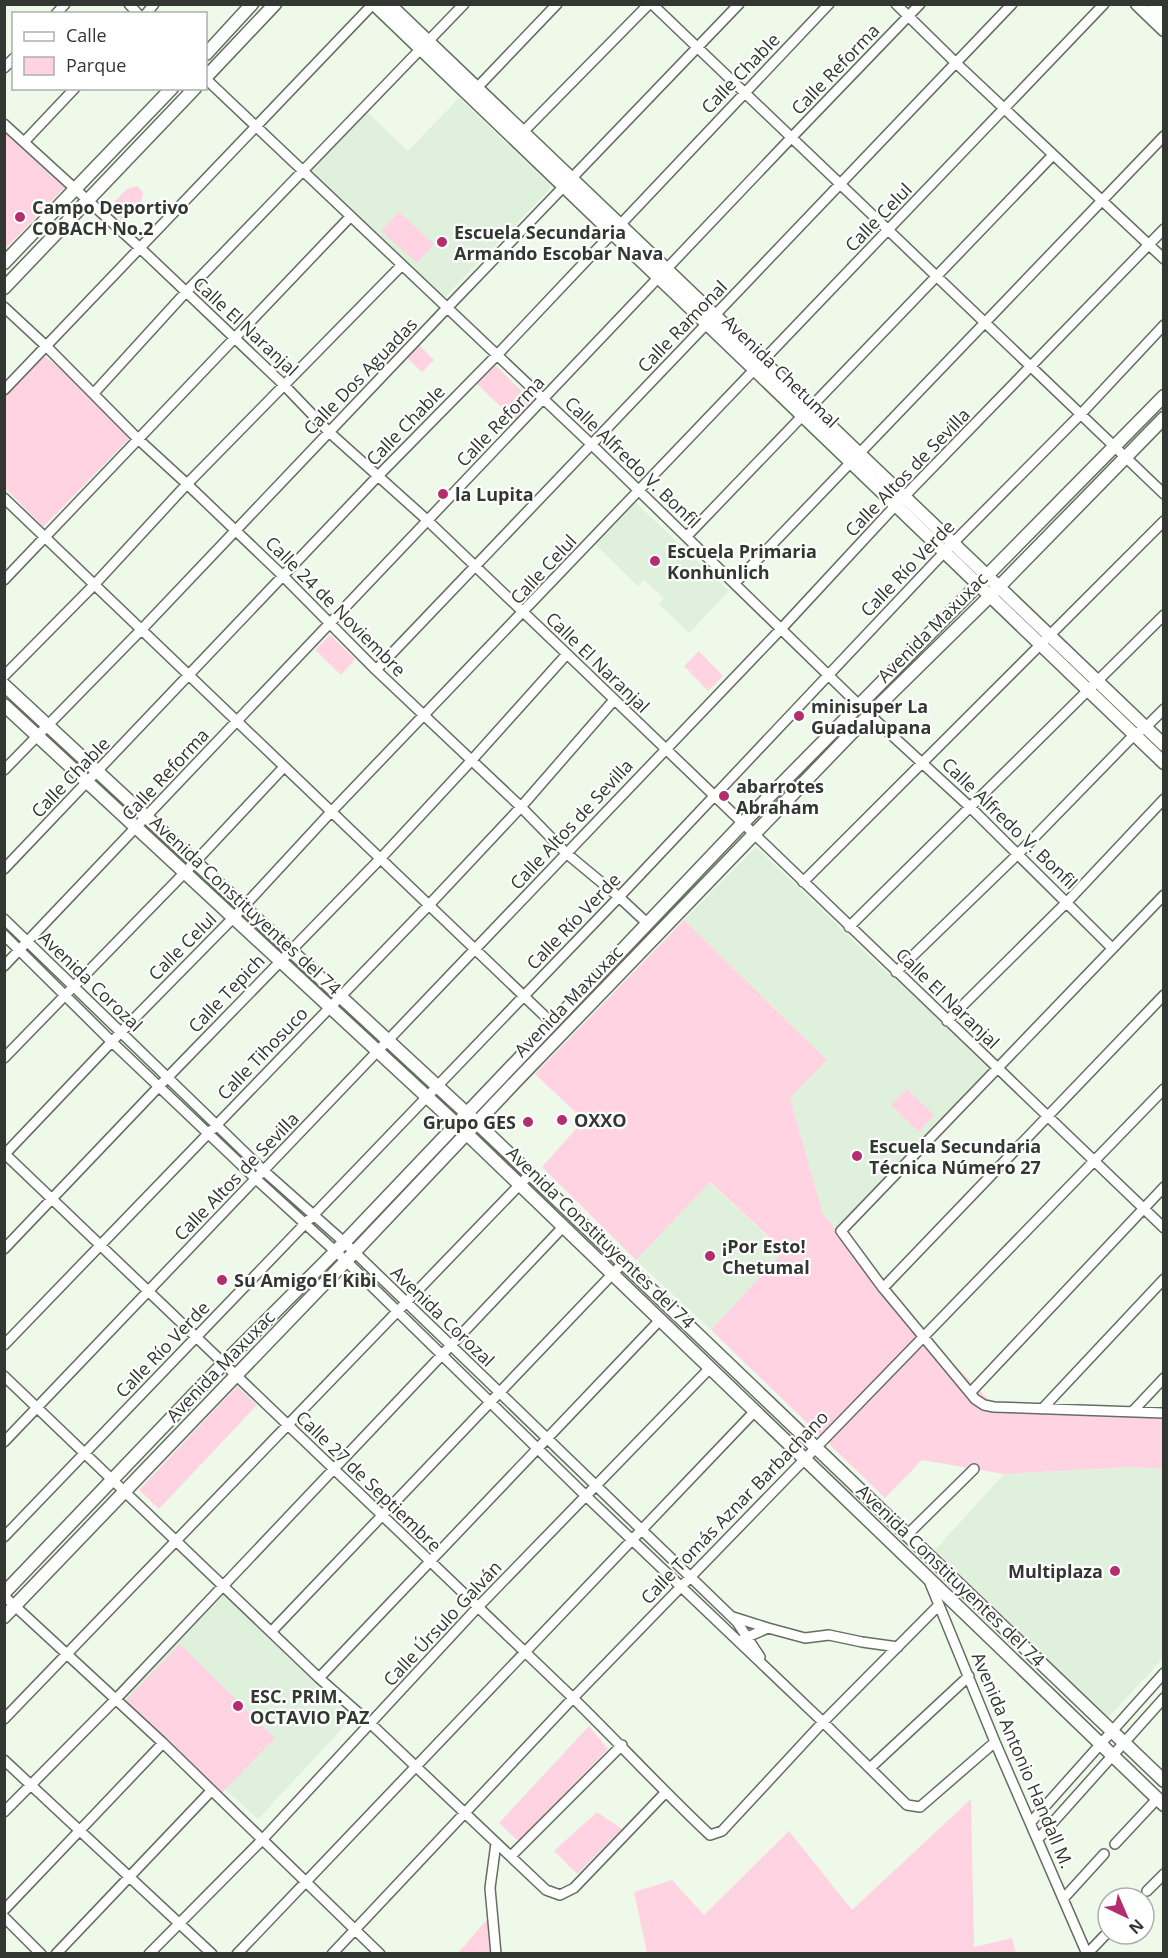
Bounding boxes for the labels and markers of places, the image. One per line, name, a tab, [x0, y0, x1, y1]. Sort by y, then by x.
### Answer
place label: Campo Deportivo COBACH No.2	[32, 195, 189, 240]
marker: Campo Deportivo COBACH No.2	[13, 210, 27, 224]
place label: Escuela Secundaria Armando Escobar Nava	[454, 220, 663, 265]
marker: Escuela Secundaria Armando Escobar Nava	[435, 235, 449, 249]
place label: la Lupita	[455, 482, 534, 506]
marker: la Lupita	[436, 487, 450, 501]
place label: Escuela Primaria Konhunlich	[667, 539, 817, 584]
marker: Escuela Primaria Konhunlich	[648, 554, 662, 568]
place label: minisuper La Guadalupana	[811, 694, 931, 739]
marker: minisuper La Guadalupana	[792, 709, 806, 723]
place label: abarrotes Abraham	[736, 774, 824, 819]
marker: abarrotes Abraham	[717, 789, 731, 803]
place label: OXXO	[574, 1108, 627, 1132]
place label: Grupo GES	[423, 1110, 516, 1134]
marker: OXXO	[555, 1113, 569, 1127]
marker: Grupo GES	[521, 1115, 535, 1129]
place label: Escuela Secundaria Técnica Número 27	[869, 1134, 1041, 1179]
marker: Escuela Secundaria Técnica Número 27	[850, 1149, 864, 1163]
place label: ¡Por Esto! Chetumal	[722, 1234, 810, 1279]
marker: ¡Por Esto! Chetumal	[703, 1249, 717, 1263]
place label: Su Amigo El Kibi	[234, 1268, 377, 1292]
marker: Su Amigo El Kibi	[215, 1273, 229, 1287]
place label: Multiplaza	[1008, 1559, 1103, 1583]
marker: Multiplaza	[1108, 1564, 1122, 1578]
place label: ESC. PRIM. OCTAVIO PAZ	[250, 1684, 369, 1729]
marker: ESC. PRIM. OCTAVIO PAZ	[231, 1699, 245, 1713]

